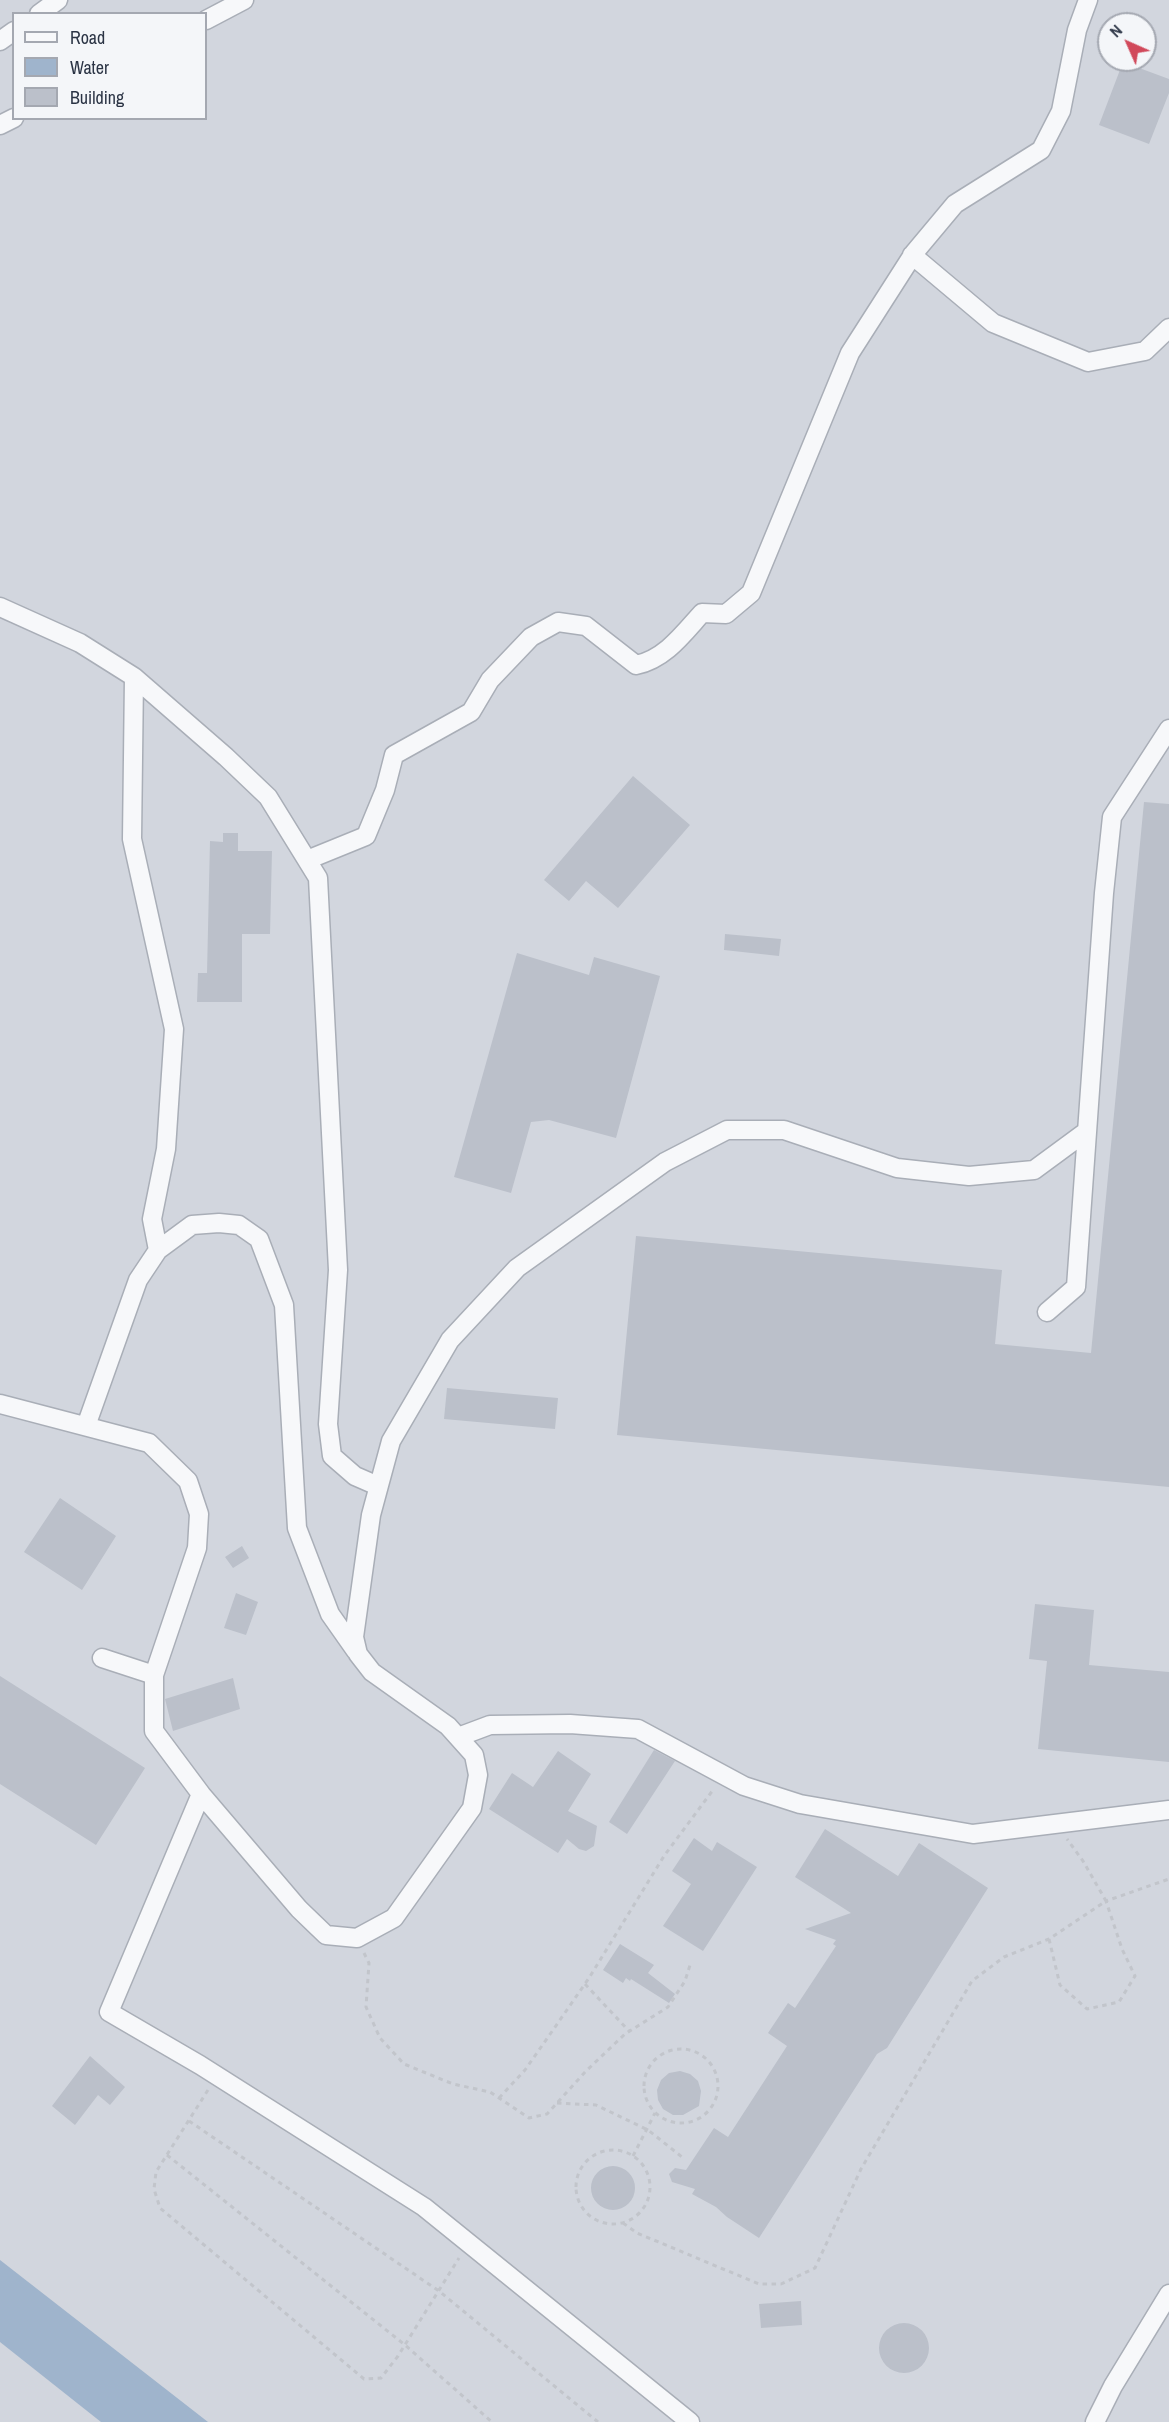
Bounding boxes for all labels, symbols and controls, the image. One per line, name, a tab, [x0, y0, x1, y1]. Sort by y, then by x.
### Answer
legend	[12, 12, 207, 120]
north arrow	[1097, 12, 1157, 72]
text: N	[1105, 20, 1127, 42]
text: Road	[70, 25, 105, 50]
text: Water	[70, 55, 109, 80]
text: Building	[70, 85, 124, 110]

